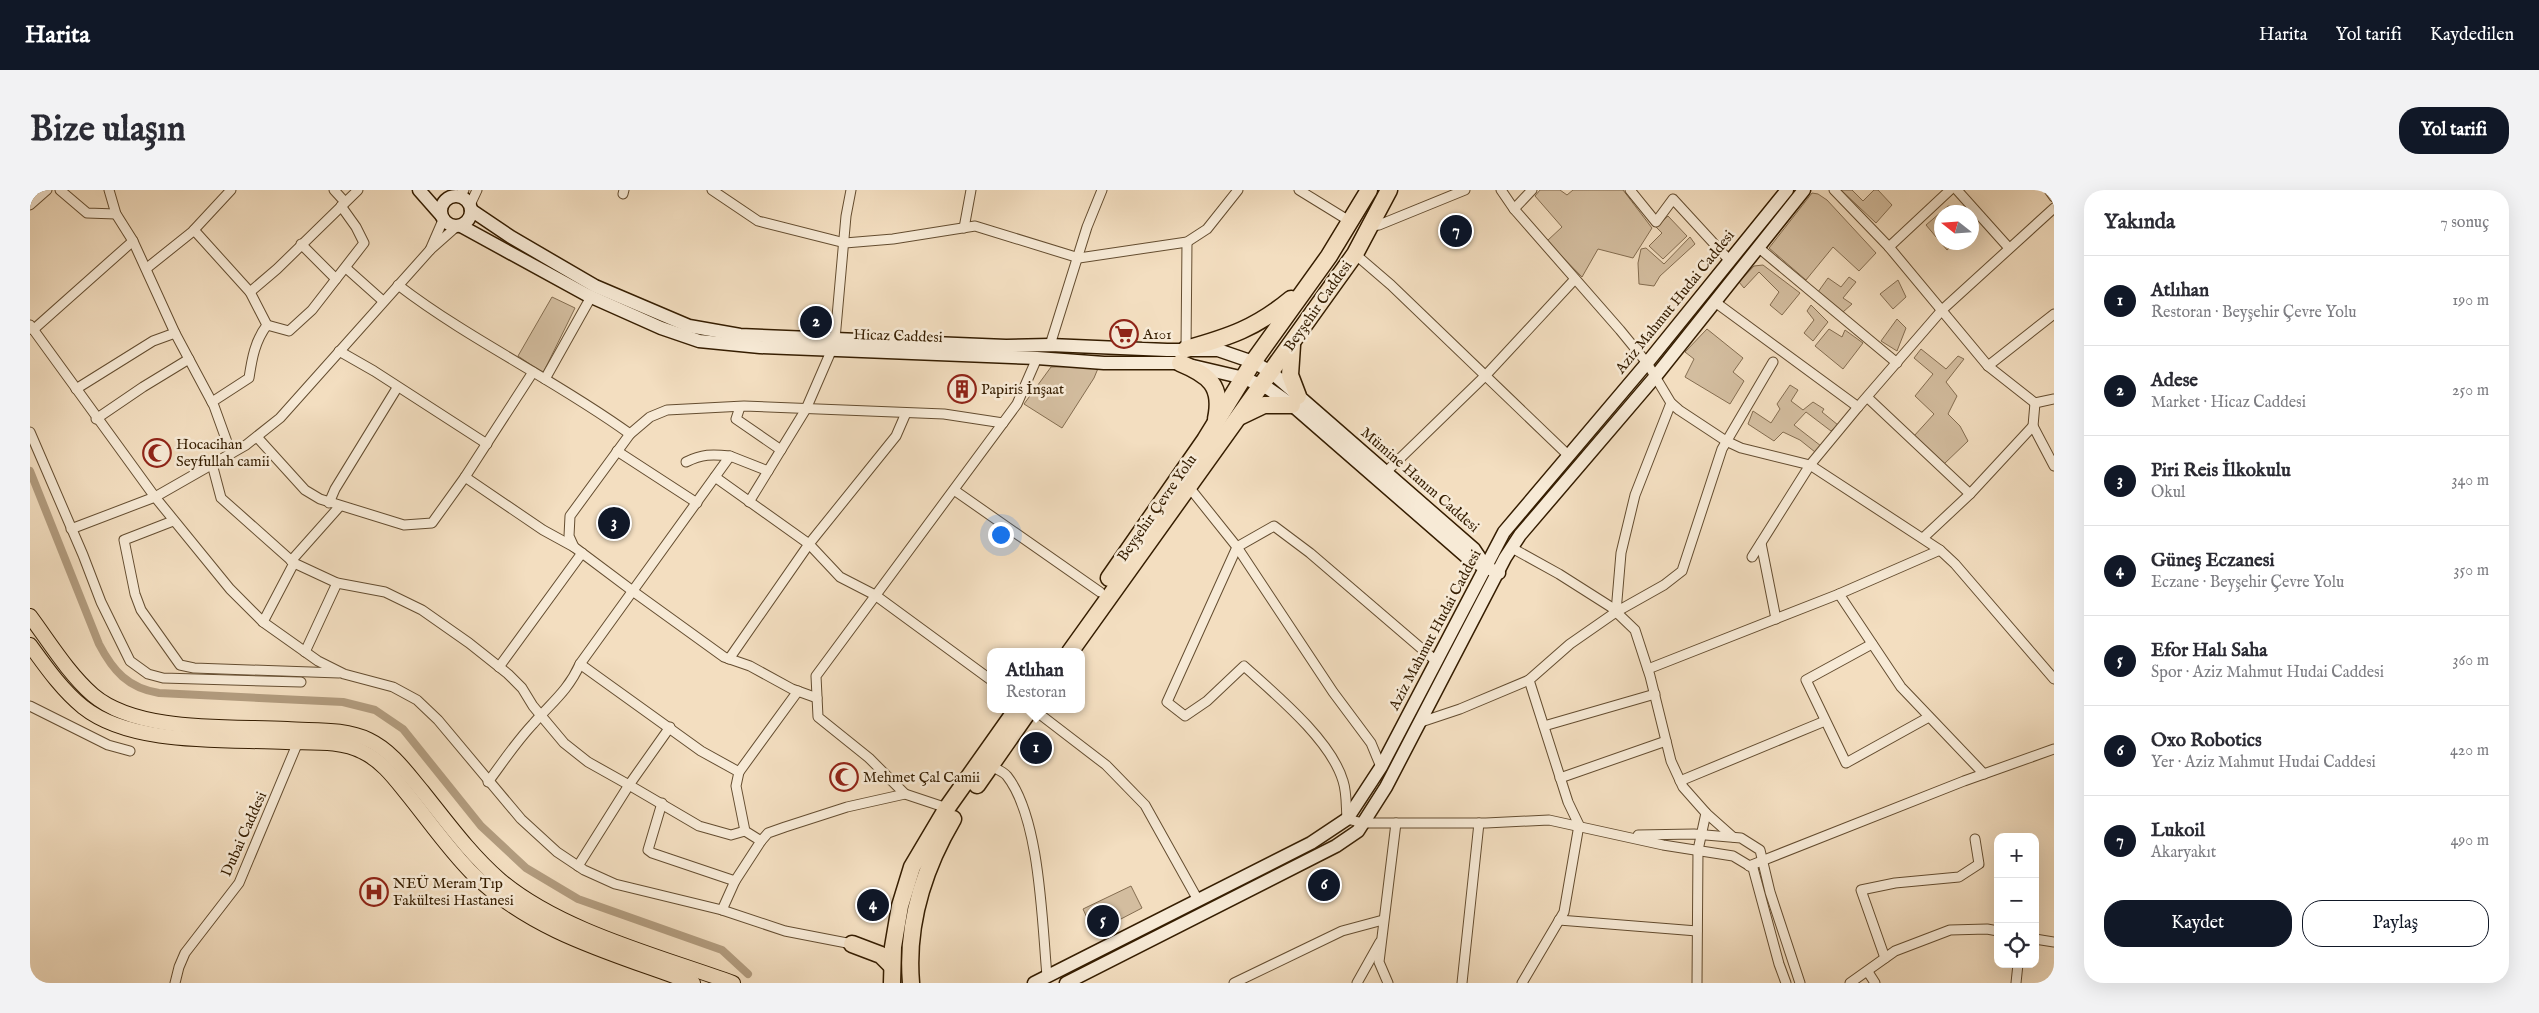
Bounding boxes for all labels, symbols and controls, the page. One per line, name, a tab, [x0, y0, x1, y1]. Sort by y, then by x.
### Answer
text: Harita	[25, 20, 90, 51]
text: Harita	[2259, 24, 2308, 47]
text: Yol tarifi	[2336, 24, 2402, 47]
text: Kaydedilen	[2430, 24, 2514, 47]
button: Yol tarifi	[2399, 107, 2509, 154]
text: Bize ulaşın	[30, 108, 186, 153]
north arrow	[1934, 205, 1979, 250]
text: Yakında	[2104, 209, 2175, 236]
pin: 7	[1440, 212, 1472, 250]
text: 7 sonuç	[2440, 213, 2489, 233]
street label: Aziz Mahmut Hudai Caddesi	[1611, 226, 1739, 378]
street label: Beyşehir Caddesi	[1280, 257, 1356, 355]
text: Atlıhan	[2151, 279, 2209, 303]
text: 1	[2117, 291, 2123, 311]
text: 190 m	[2452, 291, 2489, 311]
pin: 2	[800, 303, 832, 341]
text: Restoran · Beyşehir Çevre Yolu	[2151, 303, 2357, 323]
supermarket icon: A101	[1109, 319, 1139, 349]
street label: Hicaz Caddesi	[853, 325, 943, 347]
place label: A101	[1142, 325, 1172, 344]
text: Adese	[2151, 369, 2198, 393]
building icon: Papiris İnşaat	[947, 374, 977, 404]
place label: Papiris İnşaat	[981, 380, 1064, 399]
text: 2	[2116, 381, 2124, 401]
text: 250 m	[2452, 381, 2489, 401]
text: Market · Hicaz Caddesi	[2151, 393, 2306, 413]
street label: Mümine Hanım Caddesi	[1357, 423, 1483, 537]
place label: Hocacihan Seyfullah camii	[176, 435, 270, 471]
mosque icon: Hocacihan Seyfullah camii	[142, 438, 172, 468]
street label: Beyşehir Çevre Yolu	[1113, 451, 1201, 565]
text: Piri Reis İlkokulu	[2151, 459, 2291, 483]
text: 3	[2117, 471, 2123, 491]
text: 340 m	[2451, 471, 2489, 491]
text: Okul	[2151, 483, 2185, 503]
pin: 3	[598, 504, 630, 542]
your location	[988, 522, 1014, 548]
street label: Aziz Mahmut Hudai Caddesi	[1384, 546, 1485, 714]
text: Güneş Eczanesi	[2151, 549, 2275, 573]
text: 4	[2116, 561, 2124, 581]
text: 350 m	[2454, 561, 2489, 581]
text: Eczane · Beyşehir Çevre Yolu	[2151, 573, 2344, 593]
text: Efor Halı Saha	[2151, 639, 2268, 663]
popup	[987, 648, 1085, 713]
text: 5	[2117, 651, 2123, 671]
text: 360 m	[2453, 651, 2489, 671]
text: Atlıhan	[1006, 659, 1064, 683]
text: Spor · Aziz Mahmut Hudai Caddesi	[2151, 663, 2384, 683]
text: Restoran	[1006, 683, 1066, 703]
pin: 1	[1020, 729, 1052, 767]
text: Oxo Robotics	[2151, 729, 2262, 753]
text: 6	[2117, 741, 2123, 761]
text: 420 m	[2450, 741, 2489, 761]
text: Yer · Aziz Mahmut Hudai Caddesi	[2151, 753, 2376, 773]
mosque icon: Mehmet Çal Camii	[829, 762, 859, 792]
place label: Mehmet Çal Camii	[863, 768, 980, 787]
street label: Dubai Caddesi	[217, 789, 271, 879]
text: Lukoil	[2151, 819, 2205, 843]
text: 7	[2116, 831, 2124, 851]
text: 490 m	[2450, 831, 2489, 851]
map controls	[1994, 833, 2039, 968]
button: +	[1994, 833, 2039, 878]
text: Akaryakıt	[2151, 843, 2216, 863]
pin: 6	[1308, 866, 1340, 904]
place label: NEÜ Meram Tıp Fakültesi Hastanesi	[393, 874, 514, 910]
hospital icon: NEÜ Meram Tıp Fakültesi Hastanesi	[359, 877, 389, 907]
button: −	[1994, 878, 2039, 923]
pin: 4	[857, 886, 889, 924]
button: Kaydet	[2104, 900, 2292, 947]
button: Paylaş	[2302, 900, 2489, 947]
pin: 5	[1087, 902, 1119, 940]
button: locate	[1994, 923, 2039, 968]

